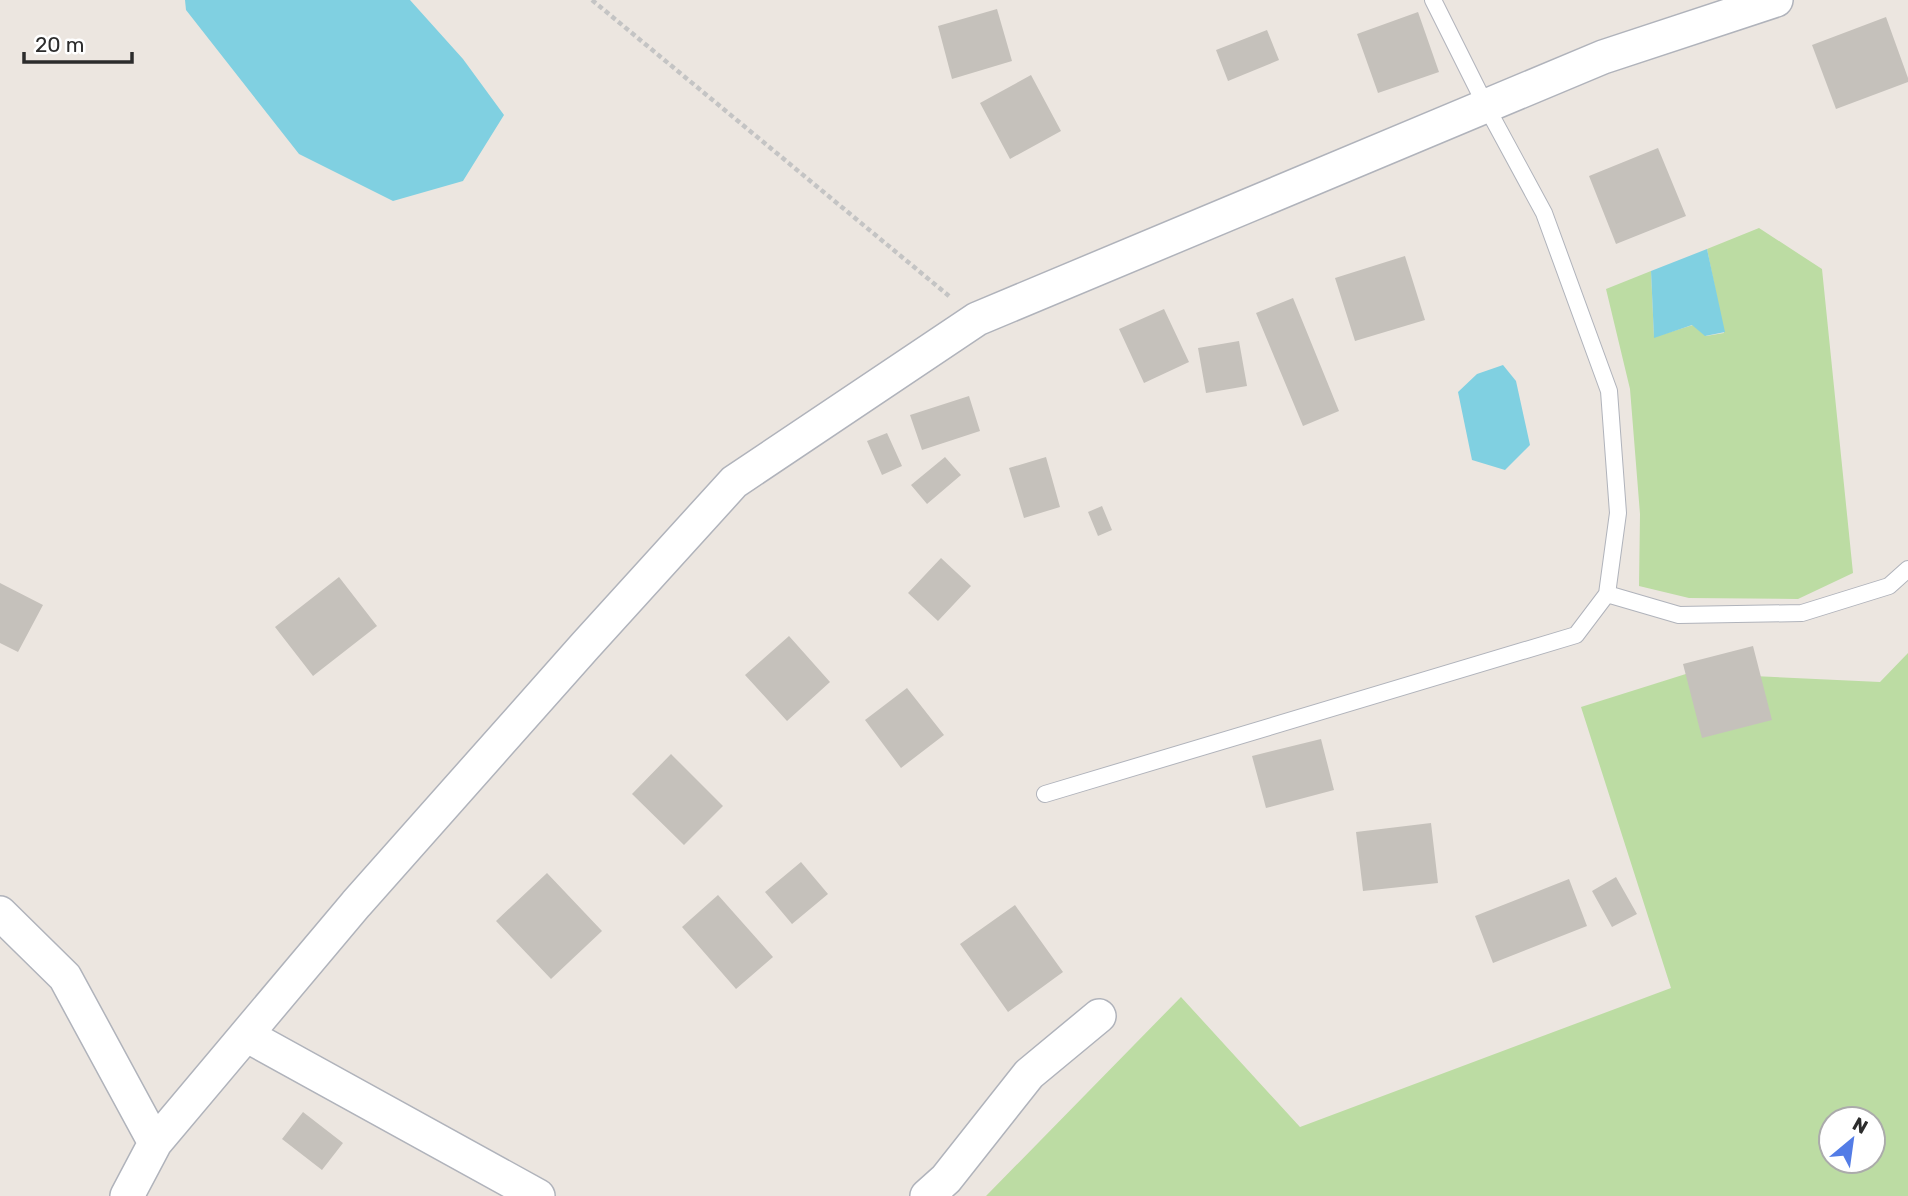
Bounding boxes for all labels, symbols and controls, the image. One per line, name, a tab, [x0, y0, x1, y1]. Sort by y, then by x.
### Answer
scale bar	[24, 21, 133, 65]
text: 20 m	[35, 32, 84, 57]
north arrow	[1817, 1105, 1887, 1175]
text: N	[1848, 1112, 1872, 1139]

